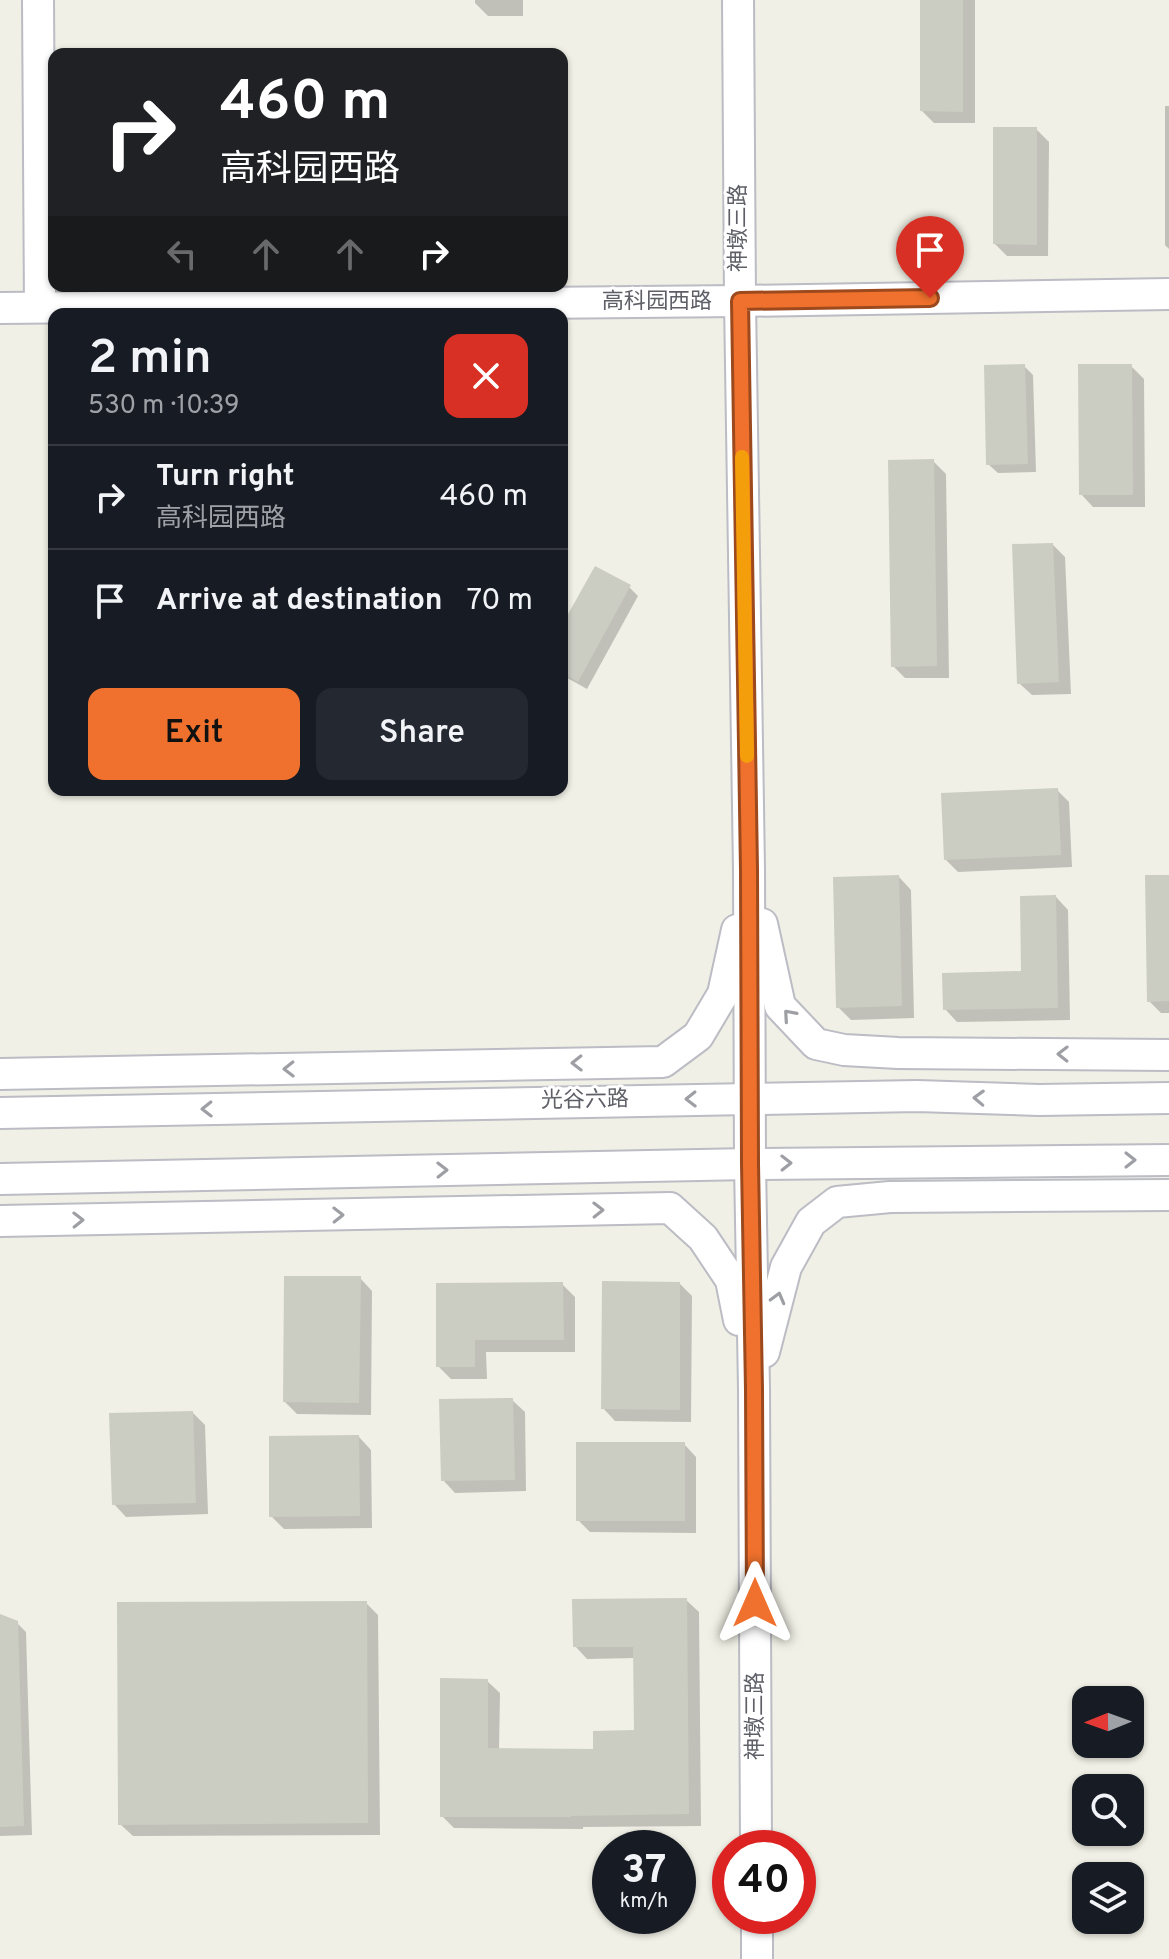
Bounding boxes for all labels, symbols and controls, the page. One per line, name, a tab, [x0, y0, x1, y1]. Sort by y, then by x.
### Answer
text: 460 m	[220, 69, 390, 139]
icon: right	[88, 80, 192, 184]
text: 高科园西路	[220, 148, 400, 194]
street label: 神墩三路	[726, 184, 753, 272]
pin	[896, 216, 964, 298]
icon: arrive	[908, 228, 952, 272]
icon: left	[160, 232, 204, 276]
icon: ahead	[244, 232, 288, 276]
icon: ahead	[328, 232, 372, 276]
icon: right	[412, 232, 456, 276]
street label: 高科园西路	[602, 289, 712, 316]
text: 2 min	[88, 330, 212, 390]
button: close	[444, 334, 528, 418]
text: 530 m · 10:39	[88, 390, 239, 423]
text: Turn right	[156, 459, 294, 496]
icon: right	[88, 475, 132, 519]
text: 460 m	[440, 479, 528, 516]
text: 高科园西路	[156, 503, 286, 536]
icon: arrive	[88, 579, 132, 623]
text: Arrive at destination	[156, 583, 442, 620]
text: 70 m	[466, 583, 533, 620]
button: Exit	[88, 688, 300, 780]
button: Share	[316, 688, 528, 780]
one-way arrow	[784, 1009, 799, 1024]
one-way arrow	[1056, 1046, 1069, 1063]
one-way arrow	[570, 1055, 583, 1072]
one-way arrow	[282, 1060, 295, 1077]
street label: 光谷六路	[541, 1087, 629, 1115]
one-way arrow	[972, 1089, 985, 1106]
one-way arrow	[684, 1091, 697, 1108]
one-way arrow	[200, 1100, 213, 1117]
one-way arrow	[1124, 1151, 1137, 1169]
one-way arrow	[780, 1155, 793, 1172]
one-way arrow	[436, 1161, 449, 1179]
one-way arrow	[592, 1201, 605, 1219]
one-way arrow	[332, 1206, 345, 1224]
one-way arrow	[72, 1211, 85, 1229]
one-way arrow	[769, 1292, 785, 1306]
position arrow	[713, 1561, 797, 1645]
street label: 神墩三路	[743, 1672, 770, 1760]
north arrow	[1072, 1686, 1144, 1758]
map controls	[1072, 1686, 1144, 1934]
button: search	[1072, 1774, 1144, 1846]
speed limit sign: 40	[712, 1830, 816, 1934]
text: 37	[622, 1847, 666, 1897]
button: layers	[1072, 1862, 1144, 1934]
text: km/h	[620, 1889, 668, 1915]

